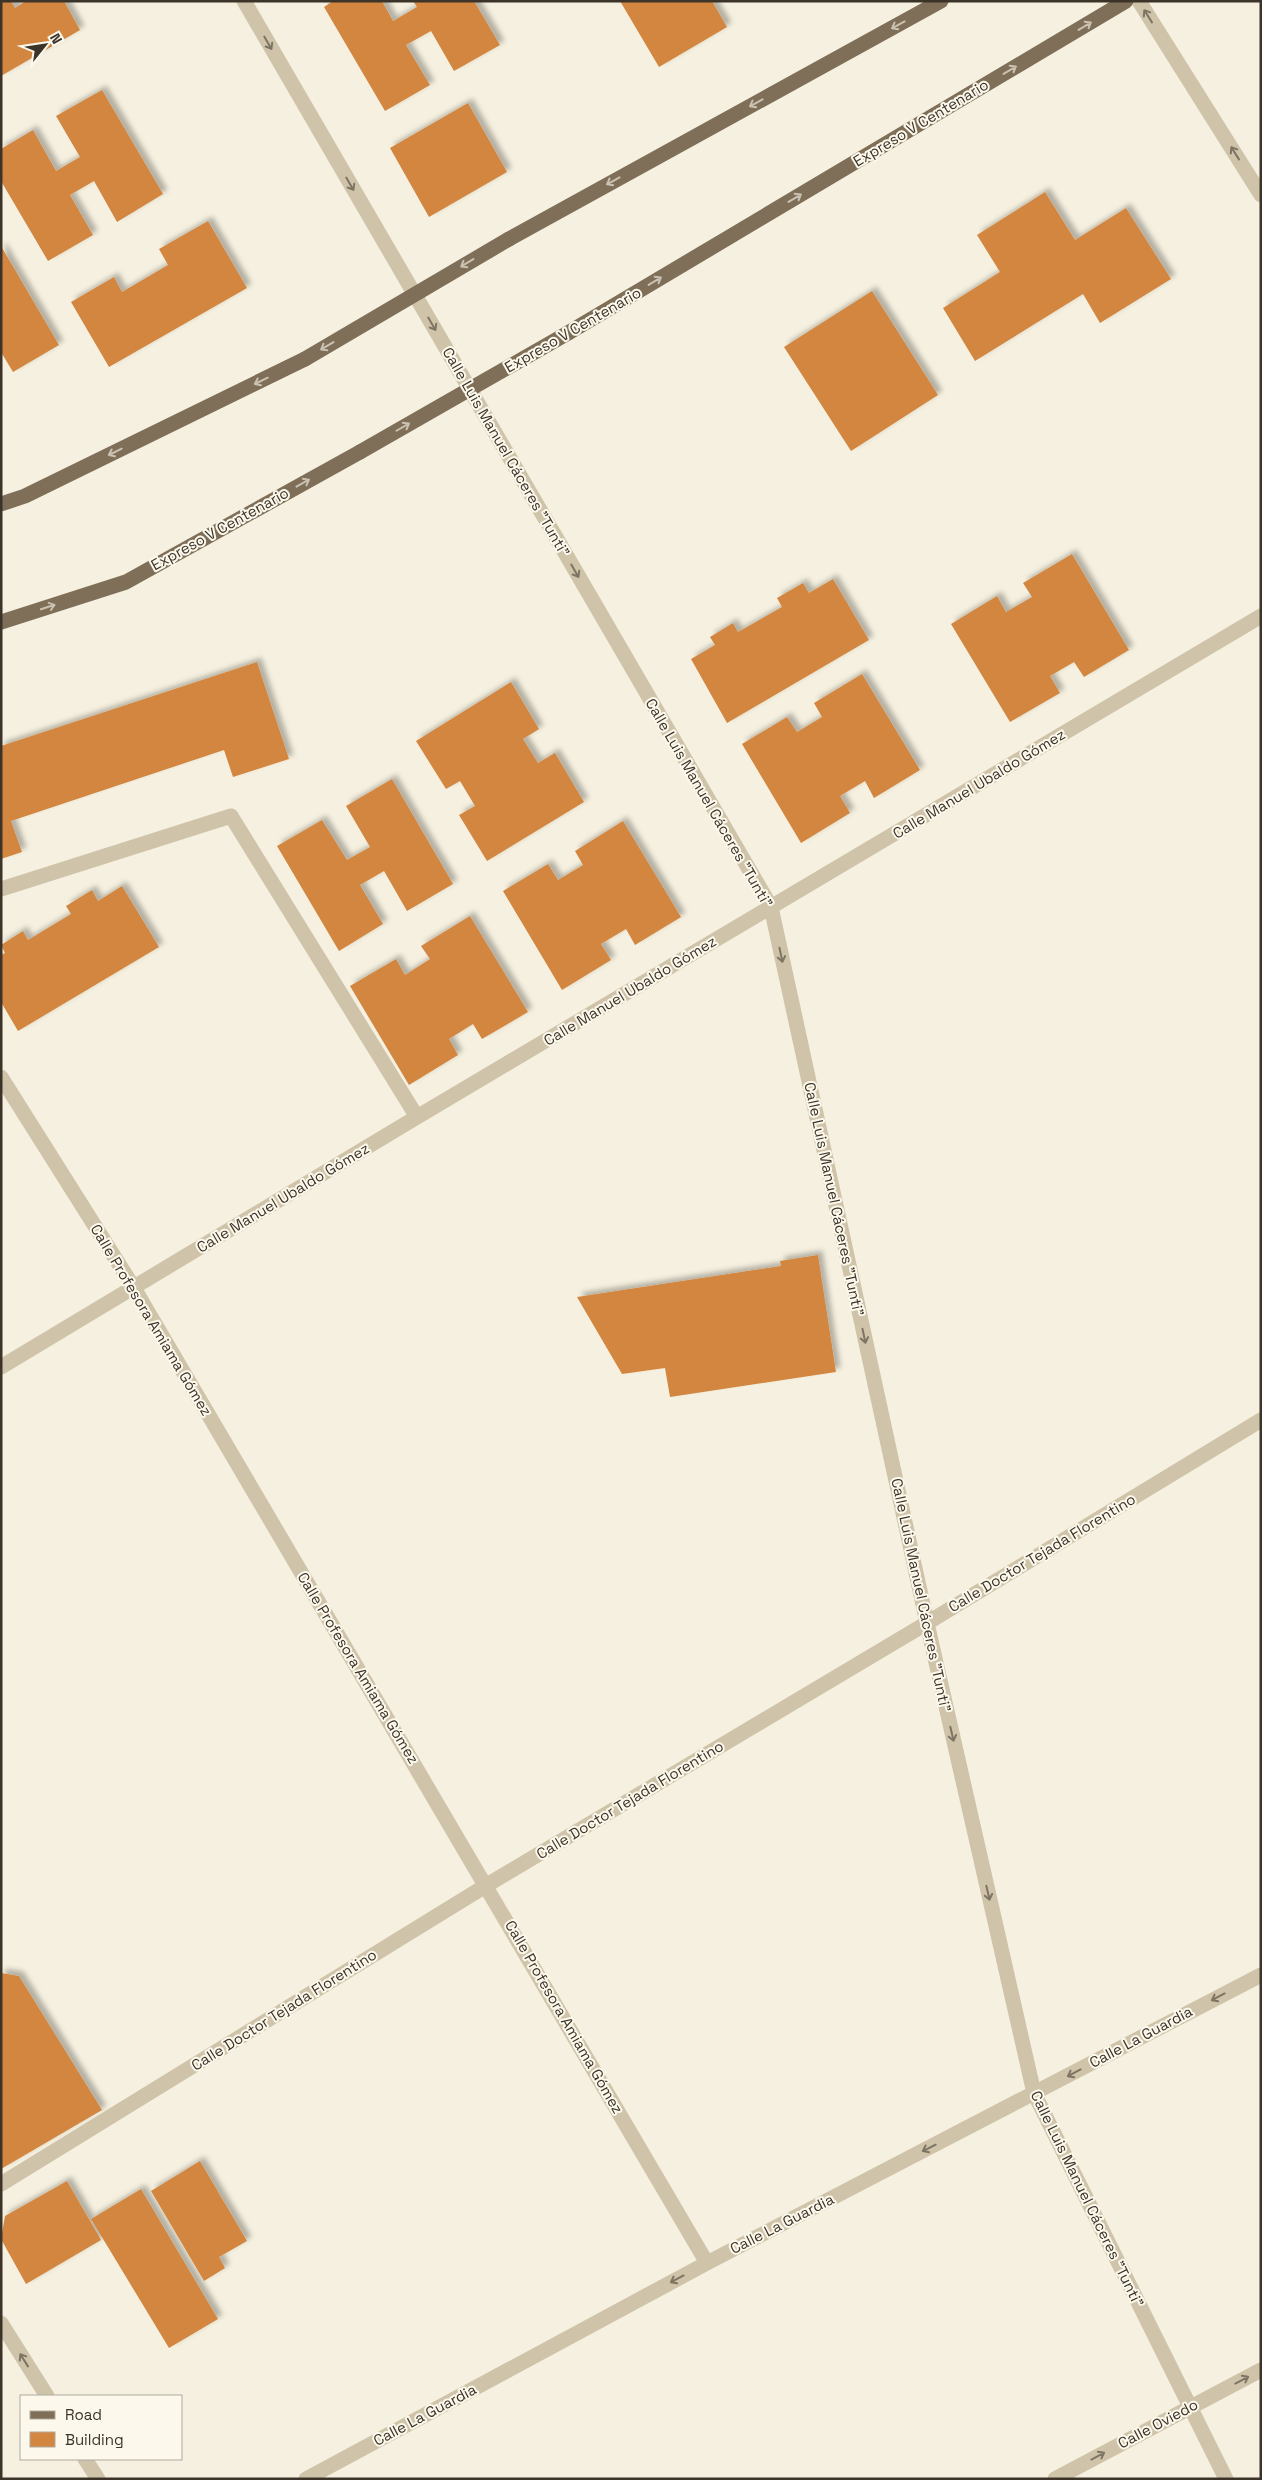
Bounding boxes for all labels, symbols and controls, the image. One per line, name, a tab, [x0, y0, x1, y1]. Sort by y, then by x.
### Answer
one-way arrow	[1143, 9, 1153, 23]
north arrow	[20, 20, 70, 70]
one-way arrow	[892, 20, 906, 30]
one-way arrow	[1077, 20, 1091, 30]
text: N	[46, 30, 66, 47]
one-way arrow	[264, 36, 274, 50]
one-way arrow	[1003, 65, 1017, 75]
street label: Expreso V Centenario	[850, 75, 992, 170]
one-way arrow	[749, 99, 764, 108]
one-way arrow	[1229, 147, 1239, 161]
one-way arrow	[345, 176, 355, 191]
one-way arrow	[606, 176, 621, 186]
one-way arrow	[788, 193, 802, 203]
one-way arrow	[460, 259, 474, 269]
one-way arrow	[648, 276, 662, 286]
street label: Expreso V Centenario	[501, 283, 644, 376]
one-way arrow	[427, 317, 437, 331]
one-way arrow	[321, 342, 335, 352]
street label: Calle Luis Manuel Cáceres "Tunti"	[439, 344, 574, 560]
one-way arrow	[254, 376, 269, 386]
one-way arrow	[395, 422, 409, 432]
one-way arrow	[108, 447, 123, 457]
one-way arrow	[296, 478, 311, 488]
street label: Expreso V Centenario	[148, 483, 292, 574]
one-way arrow	[570, 563, 580, 578]
one-way arrow	[39, 601, 55, 611]
street label: Calle Luis Manuel Cáceres "Tunti"	[642, 695, 777, 911]
street label: Calle Manuel Ubaldo Gómez	[889, 724, 1068, 843]
street label: Calle Manuel Ubaldo Gómez	[540, 931, 719, 1050]
one-way arrow	[777, 947, 787, 963]
street label: Calle Luis Manuel Cáceres "Tunti"	[800, 1080, 869, 1317]
street label: Calle Manuel Ubaldo Gómez	[193, 1138, 372, 1257]
street label: Calle Profesora Amiama Gómez	[87, 1220, 216, 1419]
one-way arrow	[860, 1328, 869, 1344]
street label: Calle Luis Manuel Cáceres "Tunti"	[887, 1476, 956, 1713]
street label: Calle Doctor Tejada Florentino	[945, 1489, 1139, 1616]
street label: Calle Profesora Amiama Gómez	[294, 1568, 423, 1767]
one-way arrow	[948, 1726, 957, 1742]
street label: Calle Doctor Tejada Florentino	[533, 1736, 727, 1863]
one-way arrow	[984, 1884, 993, 1900]
street label: Calle Profesora Amiama Gómez	[501, 1917, 628, 2117]
street label: Calle Doctor Tejada Florentino	[188, 1945, 380, 2075]
one-way arrow	[1210, 1992, 1225, 2002]
street label: Calle La Guardia	[1086, 2001, 1196, 2072]
one-way arrow	[1066, 2068, 1081, 2078]
street label: Calle Luis Manuel Cáceres "Tunti"	[1027, 2087, 1148, 2310]
one-way arrow	[922, 2143, 937, 2153]
street label: Calle La Guardia	[727, 2189, 837, 2258]
one-way arrow	[669, 2274, 684, 2284]
one-way arrow	[19, 2353, 29, 2367]
one-way arrow	[1234, 2375, 1249, 2385]
street label: Calle La Guardia	[370, 2379, 480, 2450]
legend	[20, 2395, 182, 2460]
street label: Calle Oviedo	[1114, 2395, 1201, 2453]
text: Road	[65, 2405, 102, 2424]
text: Building	[65, 2430, 124, 2449]
one-way arrow	[1090, 2451, 1105, 2460]

